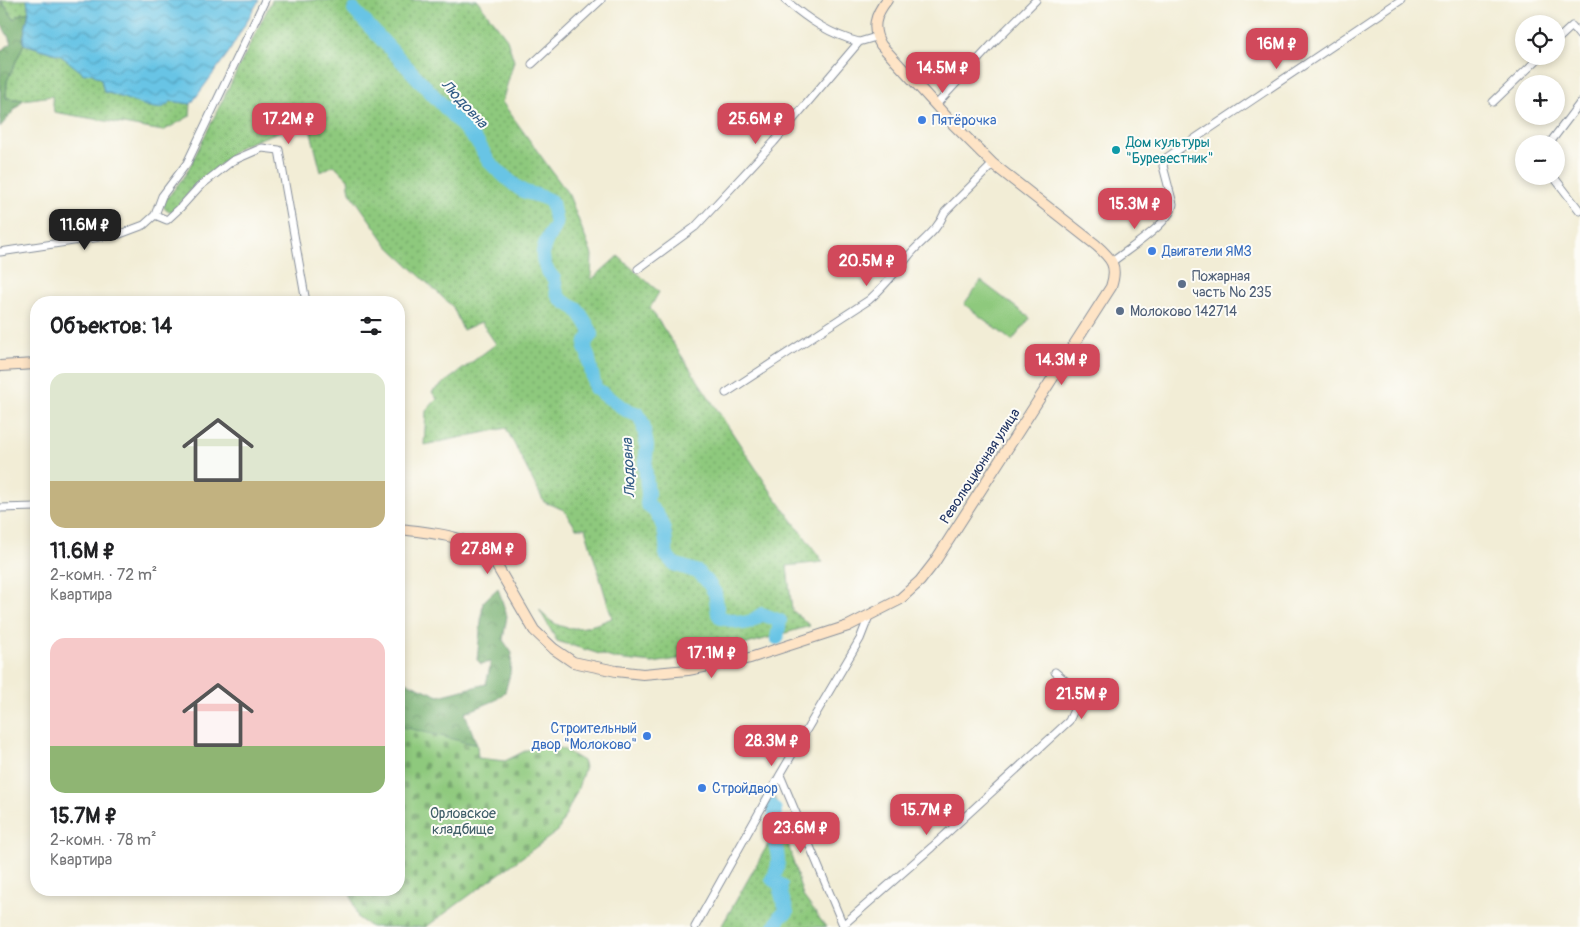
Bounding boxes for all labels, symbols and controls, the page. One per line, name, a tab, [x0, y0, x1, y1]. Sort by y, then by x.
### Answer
map controls	[1515, 15, 1565, 185]
button: locate	[1515, 15, 1565, 65]
pin: 16M ₽	[1242, 28, 1312, 70]
text: 16M ₽	[1257, 34, 1297, 54]
pin: 14.5M ₽	[897, 52, 989, 94]
text: 14.5M ₽	[917, 58, 969, 78]
button: +	[1515, 75, 1565, 125]
water label: Людовна	[437, 76, 492, 133]
pin: 17.2M ₽	[243, 102, 335, 145]
pin: 25.6M ₽	[710, 102, 802, 145]
text: 17.2M ₽	[263, 109, 315, 129]
text: 25.6M ₽	[728, 109, 784, 129]
place label: Пятёрочка	[932, 112, 996, 129]
marker: Пятёрочка	[916, 114, 928, 126]
place label: Дом культуры "Буревестник"	[1125, 134, 1213, 167]
button: −	[1515, 135, 1565, 185]
marker: Дом культуры "Буревестник"	[1110, 144, 1122, 156]
pin: 15.3M ₽	[1089, 188, 1181, 230]
text: 15.3M ₽	[1109, 194, 1161, 214]
pin: 11.6M ₽	[39, 208, 131, 251]
text: 11.6M ₽	[60, 215, 110, 235]
place label: Двигатели ЯМЗ	[1161, 243, 1252, 260]
pin: 20.5M ₽	[821, 244, 913, 287]
marker: Двигатели ЯМЗ	[1146, 245, 1158, 257]
text: 20.5M ₽	[839, 251, 895, 271]
place label: Пожарная часть № 235	[1192, 268, 1272, 301]
marker: Пожарная часть № 235	[1176, 278, 1188, 290]
place label: Молоково 142714	[1130, 303, 1237, 320]
marker: Молоково 142714	[1114, 305, 1126, 317]
icon: filters	[357, 312, 385, 340]
text: Объектов: 14	[50, 313, 172, 340]
pin: 14.3M ₽	[1016, 344, 1108, 386]
text: 14.3M ₽	[1036, 350, 1088, 370]
icon: home	[173, 405, 263, 495]
street label: Революционная улица	[936, 405, 1024, 527]
water label: Людовна	[618, 437, 640, 498]
pin: 27.8M ₽	[442, 532, 534, 575]
text: 11.6M ₽	[50, 538, 116, 565]
text: 27.8M ₽	[461, 539, 515, 559]
text: 2-комн. · 72 m²	[50, 565, 157, 585]
text: Квартира	[50, 585, 112, 605]
pin: 17.1M ₽	[666, 636, 758, 679]
text: 17.1M ₽	[687, 643, 737, 663]
icon: home	[173, 670, 263, 760]
pin: 21.5M ₽	[1036, 678, 1128, 720]
text: 21.5M ₽	[1056, 684, 1108, 704]
place label: Строительный двор "Молоково"	[532, 720, 637, 753]
pin: 28.3M ₽	[726, 724, 818, 767]
marker: Строительный двор "Молоково"	[641, 730, 653, 742]
text: 28.3M ₽	[745, 731, 799, 751]
place label: Стройдвор	[712, 780, 778, 797]
marker: Стройдвор	[696, 782, 708, 794]
pin: 15.7M ₽	[881, 794, 973, 836]
text: 15.7M ₽	[901, 800, 953, 820]
text: 15.7M ₽	[50, 803, 118, 830]
park label: Орловское кладбище	[430, 805, 496, 838]
pin: 23.6M ₽	[755, 812, 847, 854]
text: 23.6M ₽	[774, 818, 828, 838]
text: 2-комн. · 78 m²	[50, 830, 156, 850]
text: Квартира	[50, 850, 112, 870]

